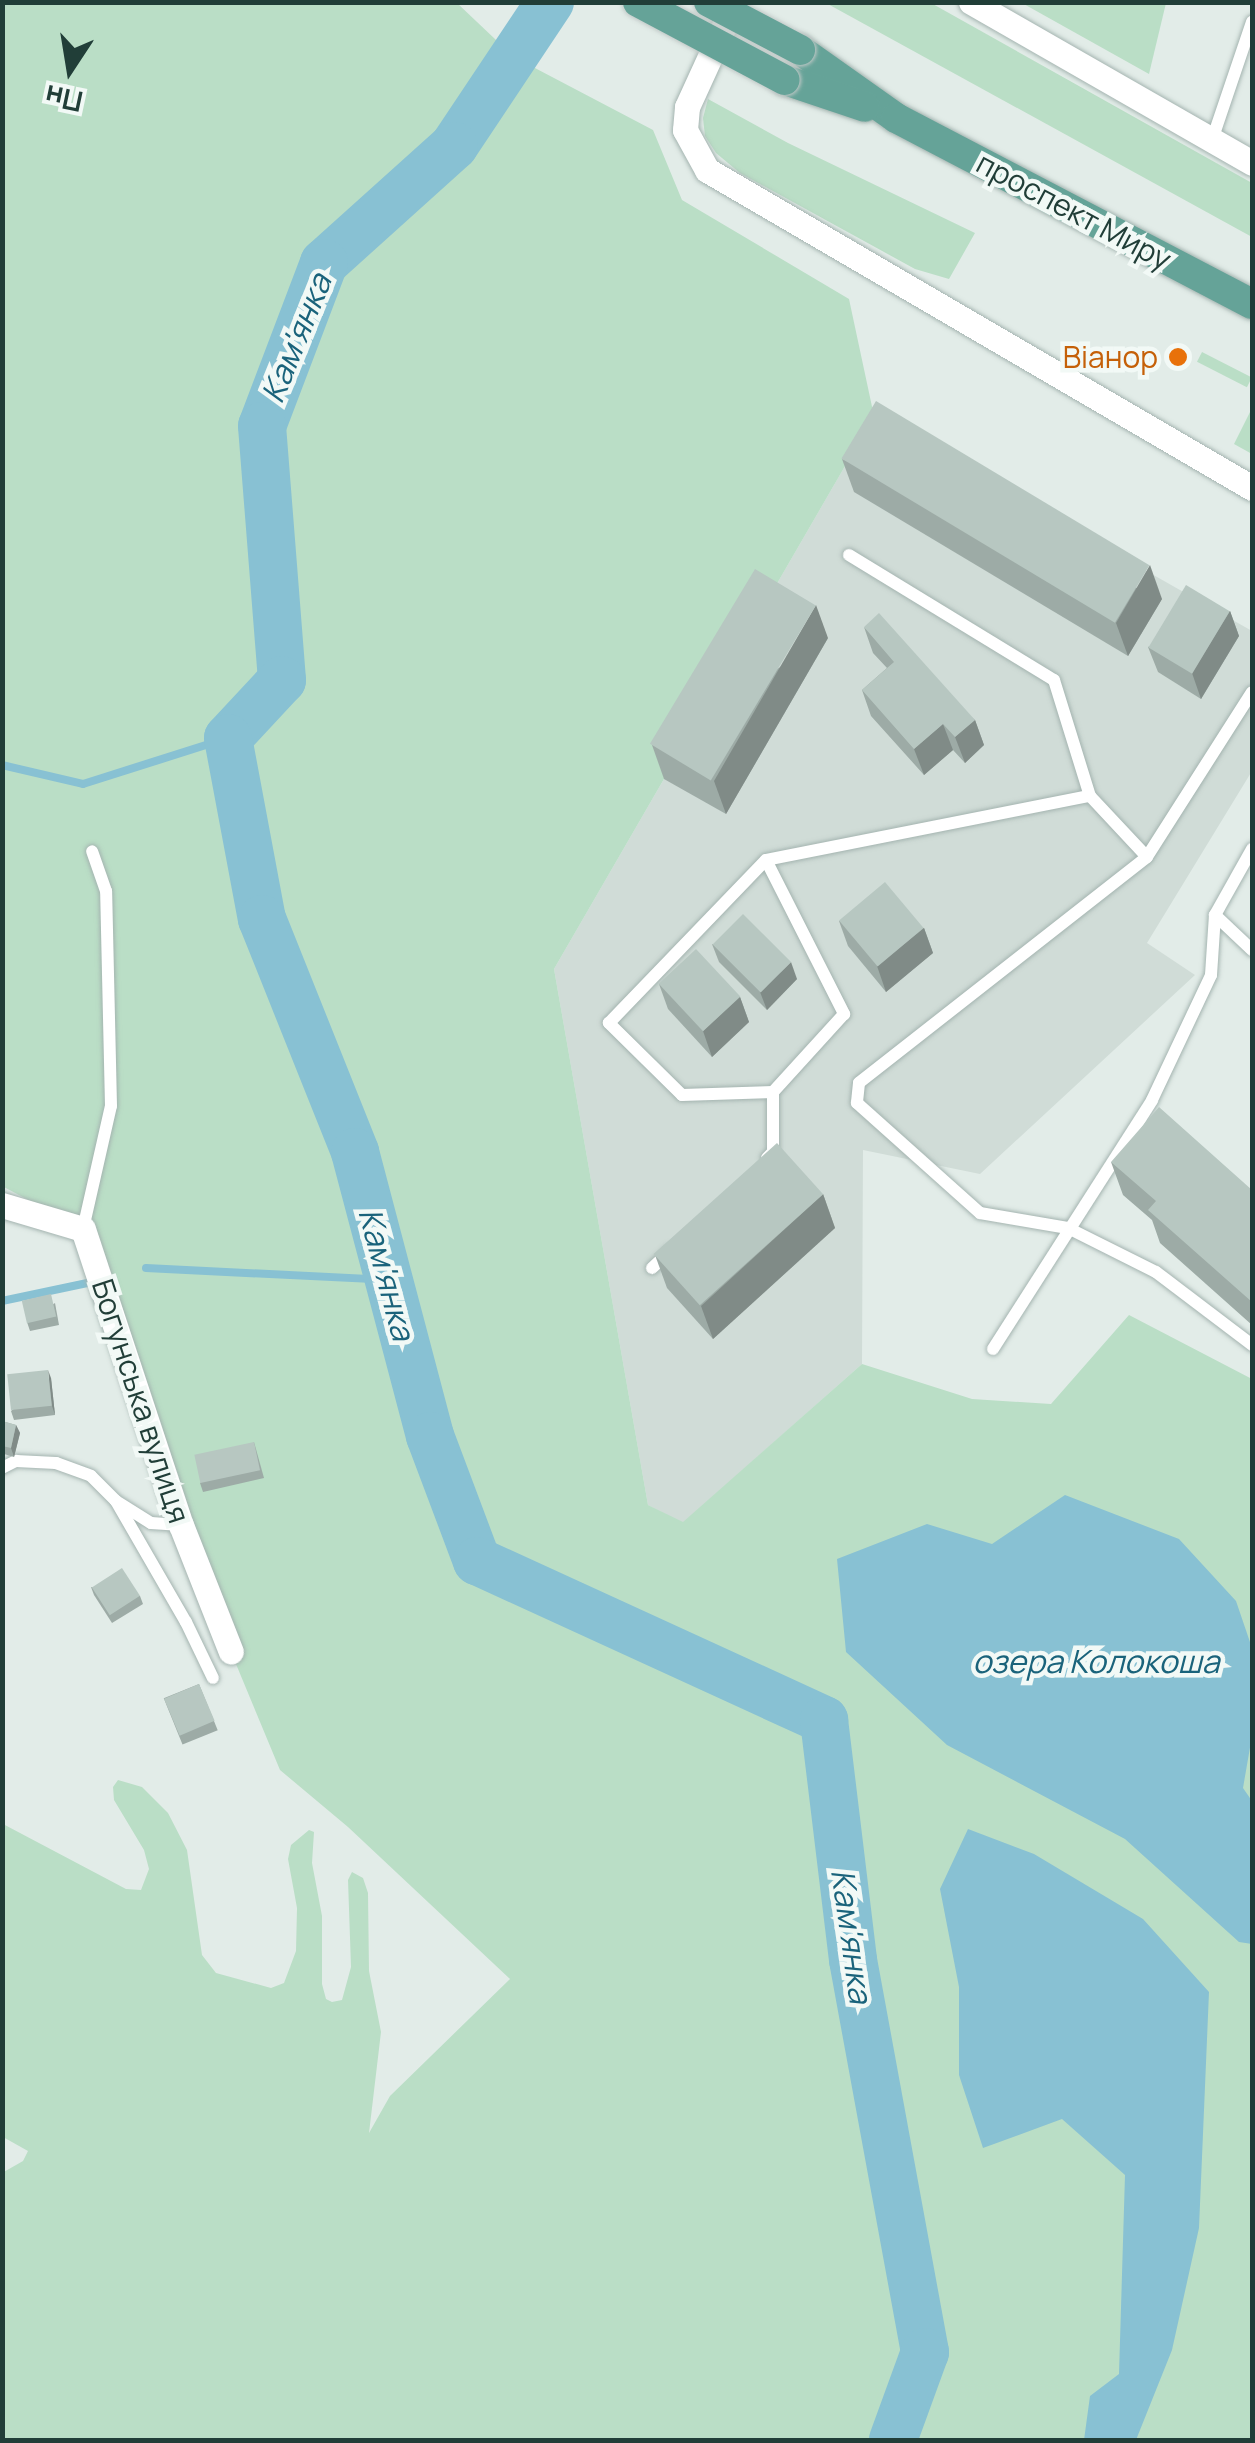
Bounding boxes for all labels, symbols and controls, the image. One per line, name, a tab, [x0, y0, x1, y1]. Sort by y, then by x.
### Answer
north arrow	[20, 20, 120, 120]
text: Пн	[41, 77, 86, 122]
street label: проспект Миру	[971, 145, 1177, 277]
water label: Кам'янка	[253, 268, 339, 408]
place label: Віанор	[1063, 339, 1158, 375]
marker: Віанор	[1167, 346, 1189, 368]
water label: Кам'янка	[351, 1204, 423, 1344]
street label: Богунська вулиця	[85, 1275, 197, 1527]
water label: озера Колокоша	[972, 1642, 1220, 1680]
water label: Кам'янка	[824, 1866, 880, 2006]

